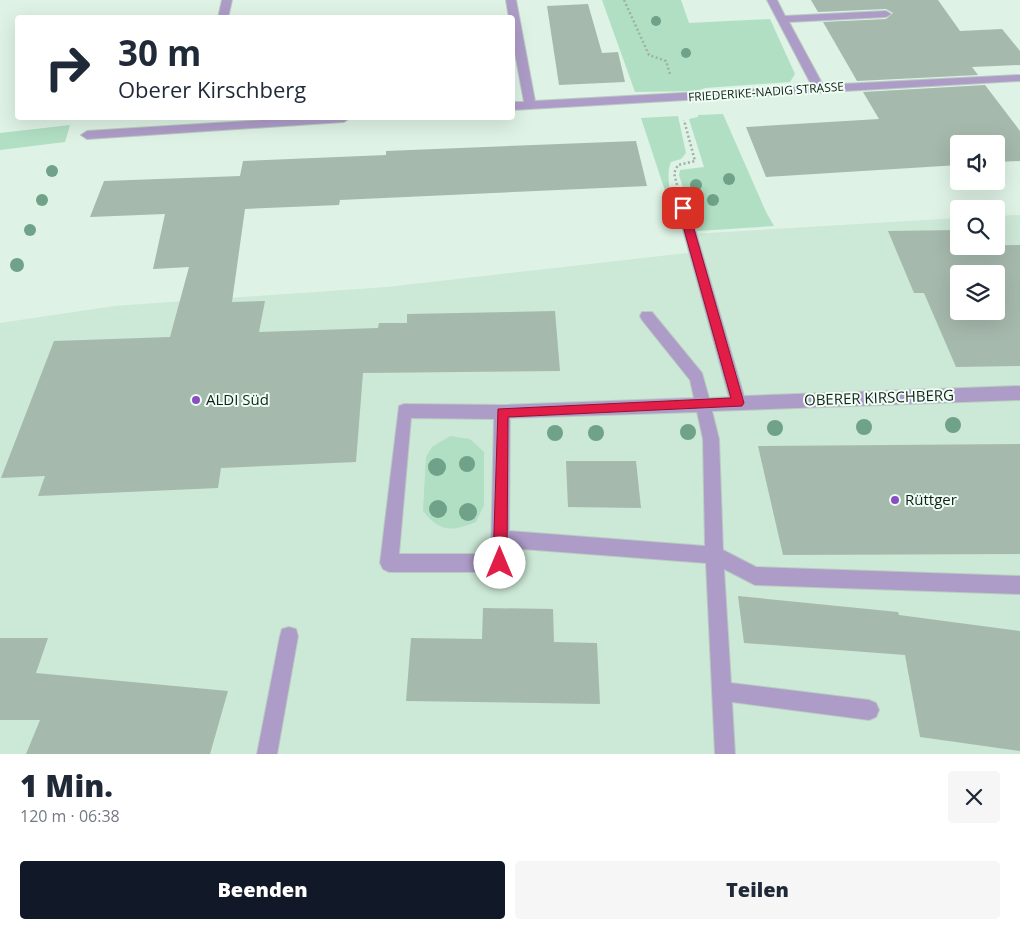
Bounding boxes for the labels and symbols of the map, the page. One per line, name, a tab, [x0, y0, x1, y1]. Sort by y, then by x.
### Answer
street label: FRIEDERIKE-NADIG STRASSE	[687, 78, 844, 105]
pin	[662, 187, 704, 229]
street label: OBERER KIRSCHBERG	[804, 384, 954, 410]
place label: ALDI Süd	[206, 389, 269, 409]
marker: ALDI Süd	[190, 394, 202, 406]
place label: Rüttger	[905, 489, 957, 509]
marker: Rüttger	[889, 494, 901, 506]
position arrow	[473, 536, 525, 588]

